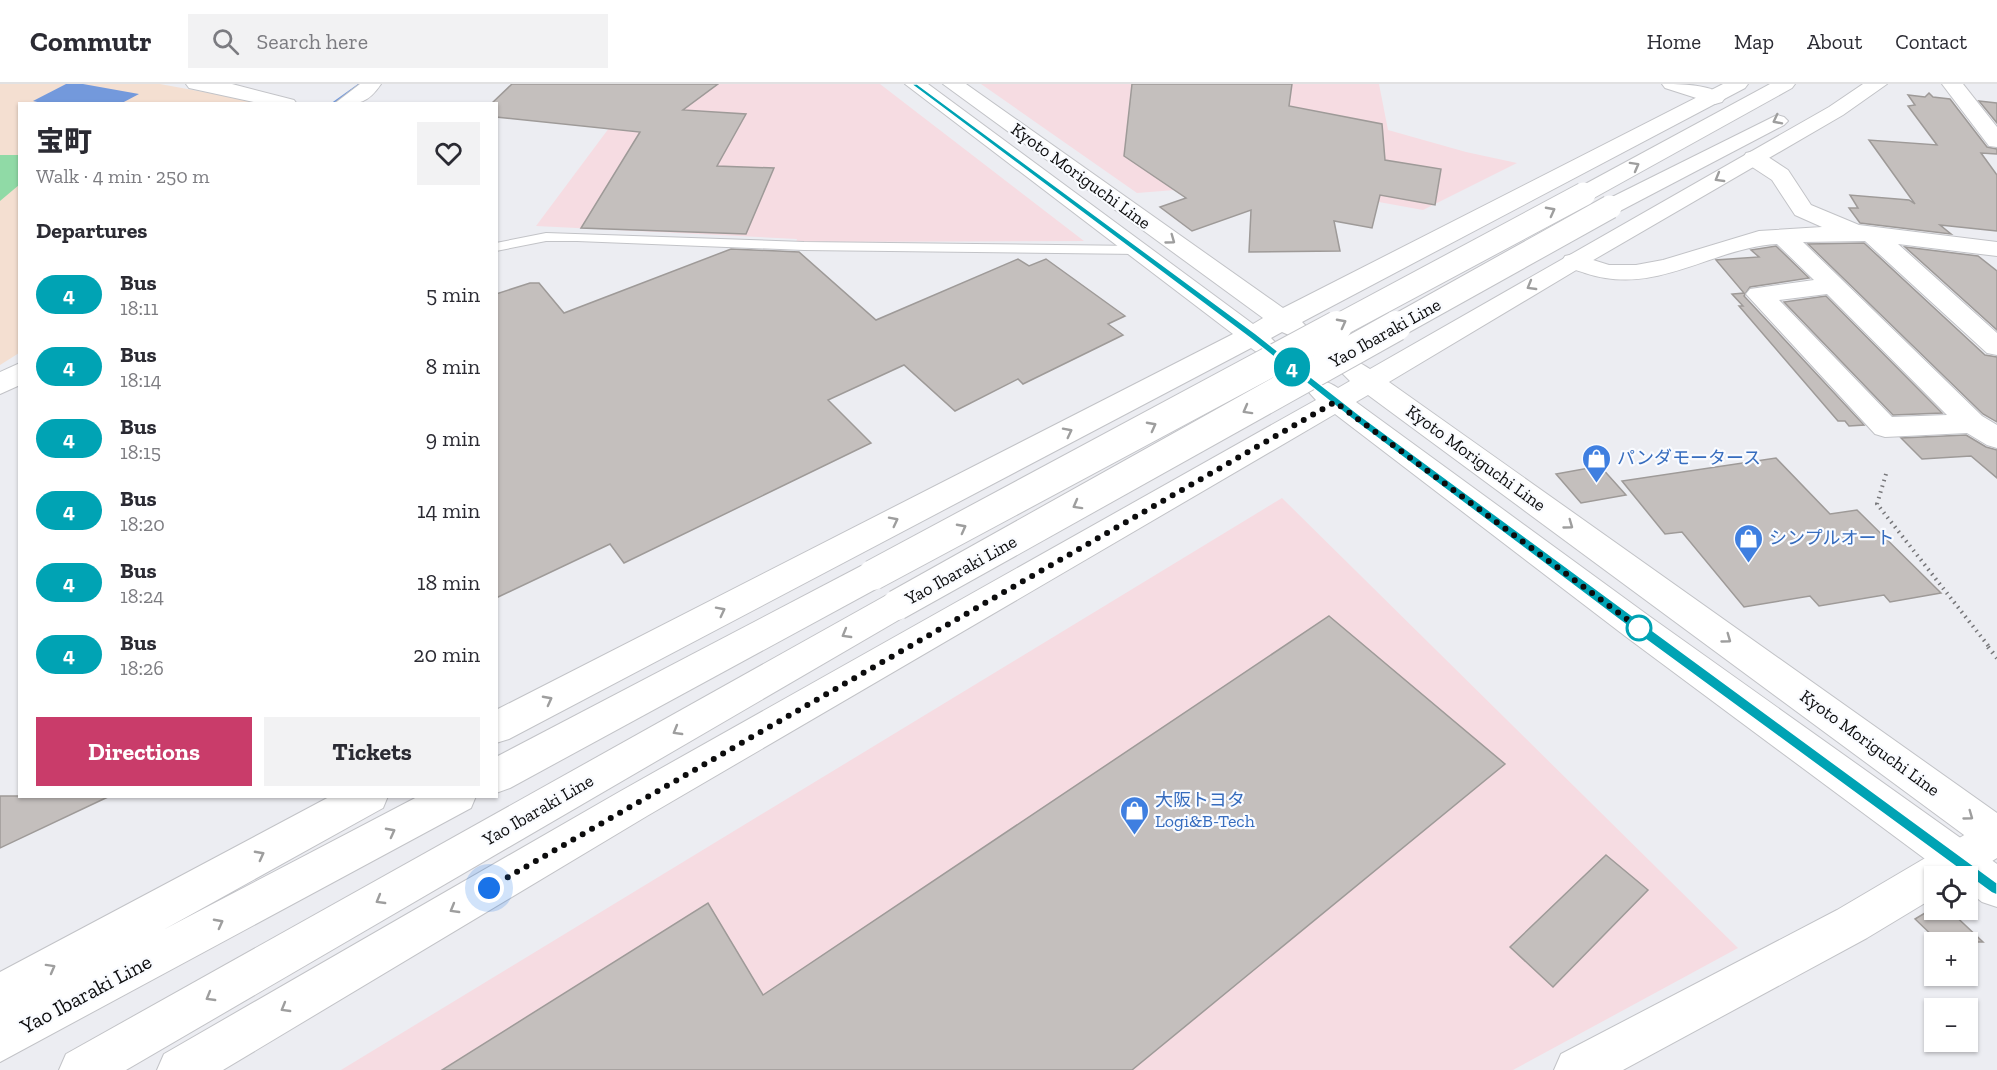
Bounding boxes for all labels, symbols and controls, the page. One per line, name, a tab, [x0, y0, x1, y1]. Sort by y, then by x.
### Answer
search box	[188, 14, 608, 68]
text: Commutr	[30, 25, 152, 58]
icon: search	[209, 25, 242, 58]
text: Search here	[257, 28, 368, 55]
text: Home	[1647, 29, 1701, 54]
text: Map	[1734, 29, 1774, 54]
text: About	[1807, 29, 1862, 54]
text: Contact	[1895, 29, 1967, 54]
one-way arrow	[1773, 113, 1784, 125]
street label: Kyoto Moriguchi Line	[1007, 118, 1155, 234]
button: heart	[417, 122, 480, 185]
text: 宝町	[36, 125, 92, 158]
one-way arrow	[1629, 162, 1639, 173]
text: Walk · 4 min · 250 m	[36, 164, 210, 188]
one-way arrow	[1714, 171, 1725, 183]
one-way arrow	[1545, 207, 1555, 218]
text: Departures	[36, 217, 147, 244]
one-way arrow	[1165, 233, 1176, 244]
text: Bus	[120, 269, 157, 296]
one-way arrow	[1527, 278, 1537, 290]
text: 5 min	[426, 281, 480, 308]
text: 4	[63, 282, 75, 307]
street label: Yao Ibaraki Line	[1324, 293, 1445, 373]
text: 18:11	[120, 296, 158, 320]
one-way arrow	[1336, 319, 1347, 331]
text: Bus	[120, 341, 157, 368]
line badge: 4	[1272, 348, 1312, 386]
text: 8 min	[425, 353, 480, 380]
text: 4	[63, 354, 75, 379]
text: 4	[1286, 355, 1298, 380]
text: 18:14	[120, 368, 161, 392]
street label: Kyoto Moriguchi Line	[1402, 400, 1550, 516]
one-way arrow	[1243, 403, 1253, 414]
text: Bus	[120, 413, 157, 440]
one-way arrow	[1146, 422, 1156, 433]
text: 9 min	[426, 425, 480, 452]
text: 4	[63, 426, 75, 451]
one-way arrow	[1061, 427, 1072, 439]
text: 18:15	[120, 440, 161, 464]
shop icon: パンダモータース	[1580, 442, 1612, 484]
place label: パンダモータース	[1617, 447, 1761, 469]
text: Bus	[120, 485, 157, 512]
text: 14 min	[417, 497, 480, 524]
text: 4	[63, 498, 75, 523]
one-way arrow	[1073, 498, 1083, 509]
text: 18:20	[120, 512, 165, 536]
one-way arrow	[888, 517, 899, 528]
one-way arrow	[1562, 518, 1573, 529]
shop icon: シンプルオート	[1732, 522, 1764, 564]
one-way arrow	[956, 524, 966, 535]
place label: シンプルオート	[1769, 527, 1894, 549]
street label: Yao Ibaraki Line	[900, 530, 1021, 610]
text: Bus	[120, 557, 157, 584]
text: 18 min	[417, 569, 480, 596]
text: 4	[63, 570, 75, 595]
text: 18:24	[120, 584, 164, 608]
one-way arrow	[715, 606, 726, 618]
unlabelled marker	[1626, 615, 1652, 641]
one-way arrow	[842, 627, 852, 638]
text: Bus	[120, 629, 157, 656]
one-way arrow	[1720, 632, 1731, 643]
text: 20 min	[413, 641, 480, 668]
text: 4	[63, 642, 75, 667]
text: 18:26	[120, 656, 164, 680]
street label: Kyoto Moriguchi Line	[1796, 685, 1944, 801]
one-way arrow	[542, 696, 552, 707]
button: Directions	[36, 717, 252, 786]
button: Tickets	[264, 717, 480, 786]
one-way arrow	[673, 724, 683, 735]
street label: Yao Ibaraki Line	[478, 769, 597, 851]
place label: 大阪トヨタ Logi&B-Tech	[1155, 789, 1255, 832]
shop icon: 大阪トヨタ Logi&B-Tech	[1118, 794, 1150, 836]
one-way arrow	[1963, 808, 1974, 819]
one-way arrow	[384, 828, 395, 839]
one-way arrow	[253, 851, 264, 862]
map controls	[1924, 866, 1978, 1052]
button: locate	[1924, 866, 1978, 920]
your location	[474, 873, 504, 903]
one-way arrow	[376, 893, 386, 904]
one-way arrow	[449, 902, 460, 914]
one-way arrow	[212, 919, 223, 930]
button: +	[1924, 932, 1978, 986]
street label: Yao Ibaraki Line	[15, 948, 156, 1039]
one-way arrow	[45, 964, 55, 975]
one-way arrow	[206, 990, 217, 1001]
button: −	[1924, 998, 1978, 1052]
one-way arrow	[281, 1001, 291, 1012]

